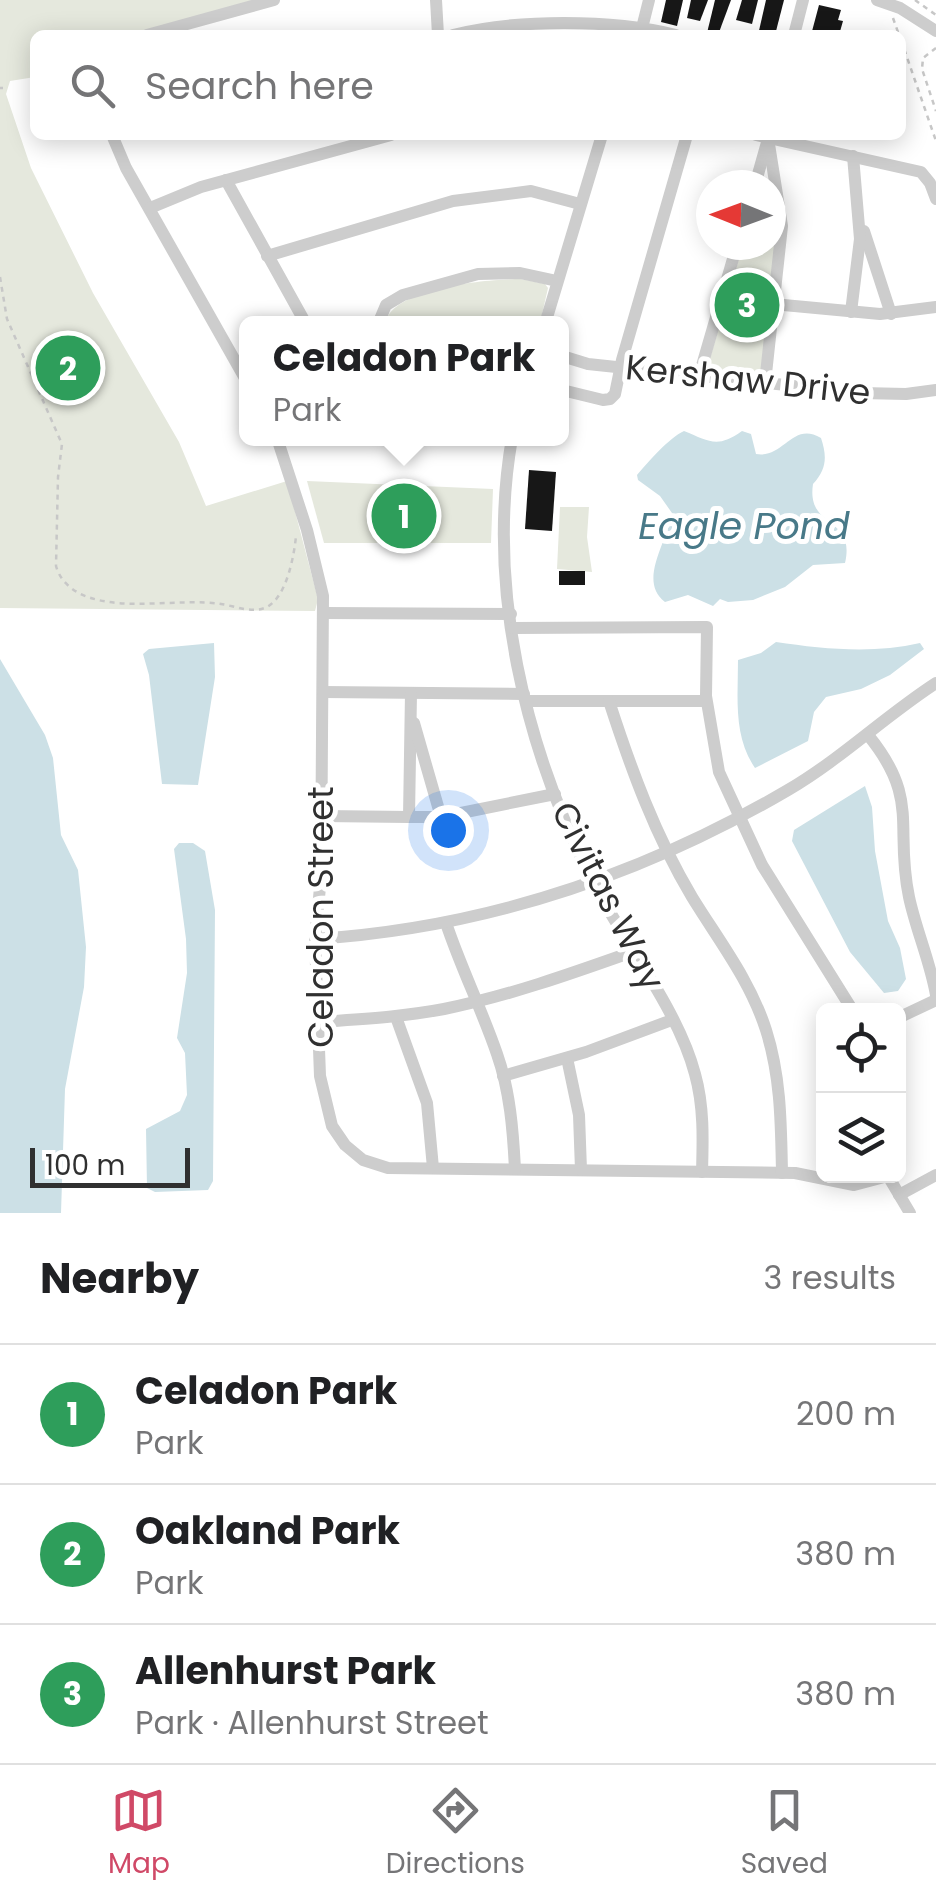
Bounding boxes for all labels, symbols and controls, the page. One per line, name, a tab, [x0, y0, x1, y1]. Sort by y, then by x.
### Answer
search box	[30, 30, 906, 140]
icon: search	[65, 58, 120, 113]
text: Search here	[145, 59, 374, 112]
north arrow	[696, 170, 786, 260]
pin: 3	[714, 268, 780, 342]
popup	[239, 316, 569, 446]
pin: 2	[36, 330, 100, 406]
text: Celadon Park	[273, 331, 535, 384]
street label: Kershaw Drive	[623, 342, 873, 417]
text: Park	[273, 387, 341, 432]
pin: 1	[372, 478, 436, 554]
water label: Eagle Pond	[638, 499, 850, 552]
street label: Celadon Street	[296, 786, 345, 1048]
street label: Civitas Way	[540, 793, 677, 999]
your location	[423, 805, 474, 856]
map controls	[816, 1003, 906, 1183]
button: locate	[816, 1003, 906, 1093]
button: layers	[816, 1093, 906, 1183]
scale bar	[30, 1143, 190, 1188]
text: 100 m	[45, 1146, 125, 1185]
text: Nearby	[40, 1249, 199, 1308]
text: 3 results	[763, 1255, 896, 1300]
text: Celadon Park	[135, 1364, 397, 1417]
text: 1	[66, 1391, 79, 1436]
text: 200 m	[796, 1391, 896, 1436]
text: Park	[135, 1420, 204, 1465]
text: Oakland Park	[135, 1504, 400, 1557]
text: 2	[63, 1531, 82, 1576]
text: 380 m	[795, 1531, 896, 1576]
text: Park	[135, 1560, 204, 1605]
text: Allenhurst Park	[135, 1644, 436, 1697]
text: 3	[63, 1671, 82, 1716]
text: 380 m	[795, 1671, 896, 1716]
text: Park · Allenhurst Street	[135, 1700, 489, 1745]
tab: Map	[108, 1783, 170, 1885]
tab: Directions	[386, 1783, 525, 1885]
tab: Saved	[741, 1783, 828, 1885]

